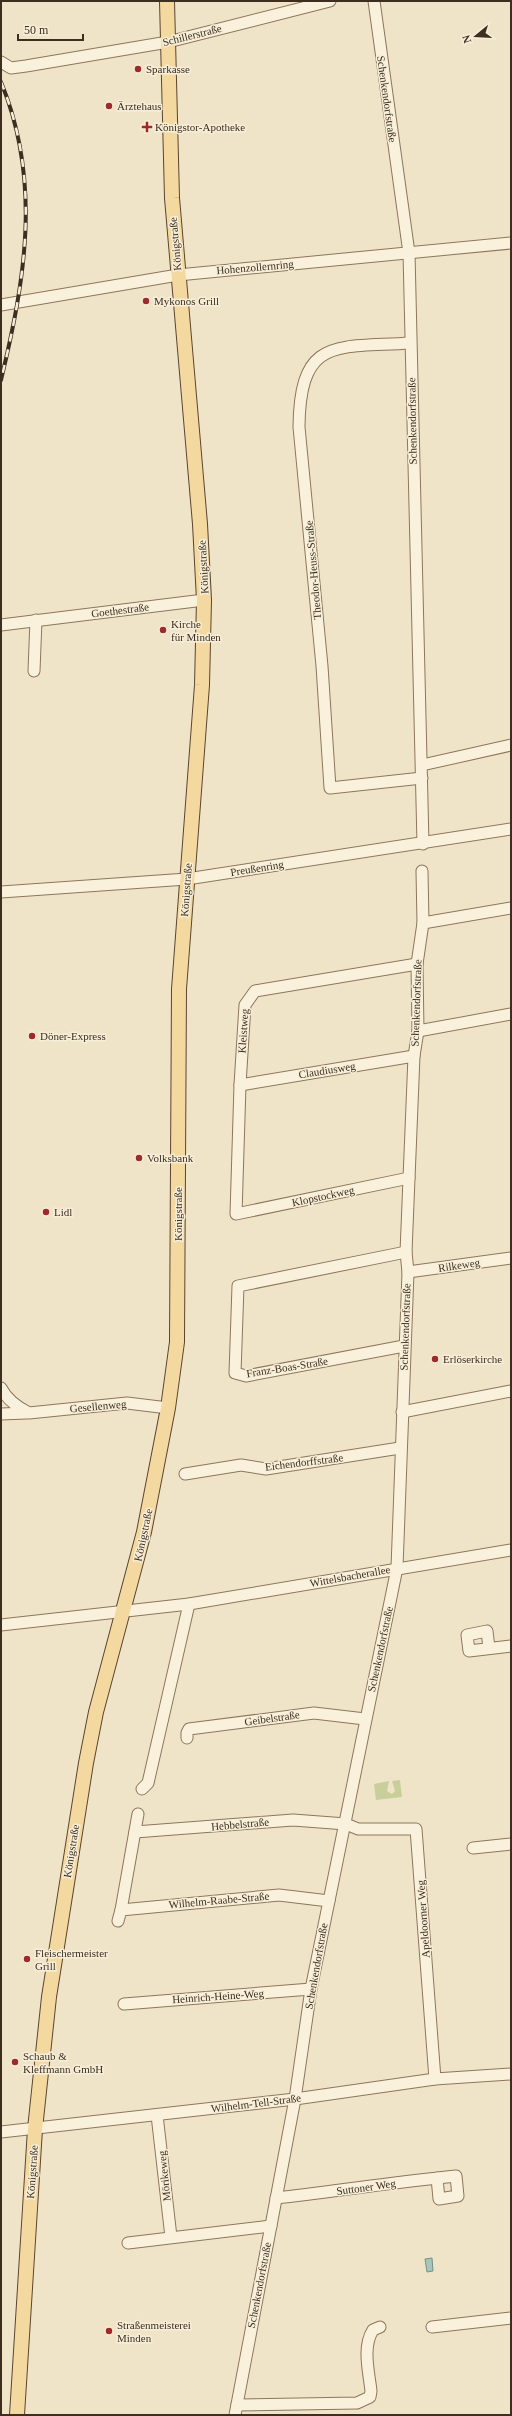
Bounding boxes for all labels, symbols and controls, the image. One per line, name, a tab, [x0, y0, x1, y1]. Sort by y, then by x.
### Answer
scale bar	[18, 16, 83, 42]
north arrow	[456, 16, 496, 56]
street label: Schillerstraße	[161, 22, 223, 48]
text: 50 m	[24, 23, 49, 37]
text: N	[460, 33, 473, 45]
street label: Schenkendorfstraße	[375, 55, 399, 143]
place label: Sparkasse	[146, 63, 190, 75]
marker: Sparkasse	[133, 64, 143, 74]
place label: Ärztehaus	[117, 100, 162, 112]
marker: Ärztehaus	[104, 101, 114, 111]
place label: Königstor-Apotheke	[155, 121, 245, 133]
marker: Königstor-Apotheke	[142, 122, 152, 132]
street label: Königstraße	[167, 217, 183, 271]
street label: Hohenzollernring	[216, 258, 295, 276]
place label: Mykonos Grill	[154, 295, 219, 307]
marker: Mykonos Grill	[141, 296, 151, 306]
street label: Schenkendorfstraße	[405, 377, 419, 465]
street label: Theodor-Heuss-Straße	[303, 520, 323, 620]
street label: Königstraße	[196, 540, 210, 594]
street label: Goethestraße	[90, 600, 150, 619]
place label: Kirche für Minden	[171, 618, 221, 643]
marker: Kirche für Minden	[158, 625, 168, 635]
street label: Preußenring	[230, 858, 285, 878]
street label: Königstraße	[178, 863, 194, 917]
street label: Schenkendorfstraße	[408, 959, 424, 1047]
street label: Kleistweg	[235, 1008, 251, 1054]
place label: Döner-Express	[40, 1030, 106, 1042]
marker: Döner-Express	[27, 1031, 37, 1041]
street label: Claudiusweg	[298, 1060, 357, 1080]
place label: Volksbank	[147, 1152, 194, 1164]
marker: Volksbank	[134, 1153, 144, 1163]
street label: Klopstockweg	[291, 1183, 356, 1208]
street label: Königstraße	[172, 1187, 184, 1241]
place label: Lidl	[54, 1206, 72, 1218]
marker: Lidl	[41, 1207, 51, 1217]
street label: Rilkeweg	[437, 1256, 481, 1274]
street label: Schenkendorfstraße	[397, 1283, 413, 1371]
place label: Erlöserkirche	[443, 1353, 502, 1365]
marker: Erlöserkirche	[430, 1354, 440, 1364]
street label: Franz-Boas-Straße	[245, 1355, 329, 1379]
street label: Gesellenweg	[69, 1398, 127, 1414]
street label: Eichendorffstraße	[264, 1451, 344, 1473]
street label: Königstraße	[132, 1507, 154, 1563]
street label: Wittelsbacherallee	[309, 1563, 391, 1589]
street label: Schenkendorfstraße	[365, 1605, 395, 1693]
street label: Geibelstraße	[244, 1708, 300, 1728]
street label: Hebbelstraße	[211, 1815, 270, 1833]
street label: Königstraße	[61, 1823, 81, 1878]
street label: Apeldoorner Weg	[414, 1879, 432, 1958]
street label: Wilhelm-Raabe-Straße	[168, 1890, 270, 1910]
street label: Schenkendorfstraße	[303, 1922, 330, 2010]
place label: Fleischermeister Grill	[35, 1947, 108, 1972]
marker: Fleischermeister Grill	[22, 1954, 32, 1964]
street label: Heinrich-Heine-Weg	[172, 1987, 265, 2005]
place label: Schaub & Kleffmann GmbH	[23, 2050, 103, 2075]
marker: Schaub & Kleffmann GmbH	[10, 2057, 20, 2067]
street label: Wilhelm-Tell-Straße	[210, 2092, 302, 2114]
street label: Königstraße	[24, 2145, 40, 2199]
street label: Mörikeweg	[155, 2150, 173, 2202]
street label: Suttoner Weg	[336, 2177, 397, 2197]
street label: Schenkendorfstraße	[245, 2241, 273, 2329]
place label: Straßenmeisterei Minden	[117, 2319, 191, 2344]
marker: Straßenmeisterei Minden	[104, 2326, 114, 2336]

